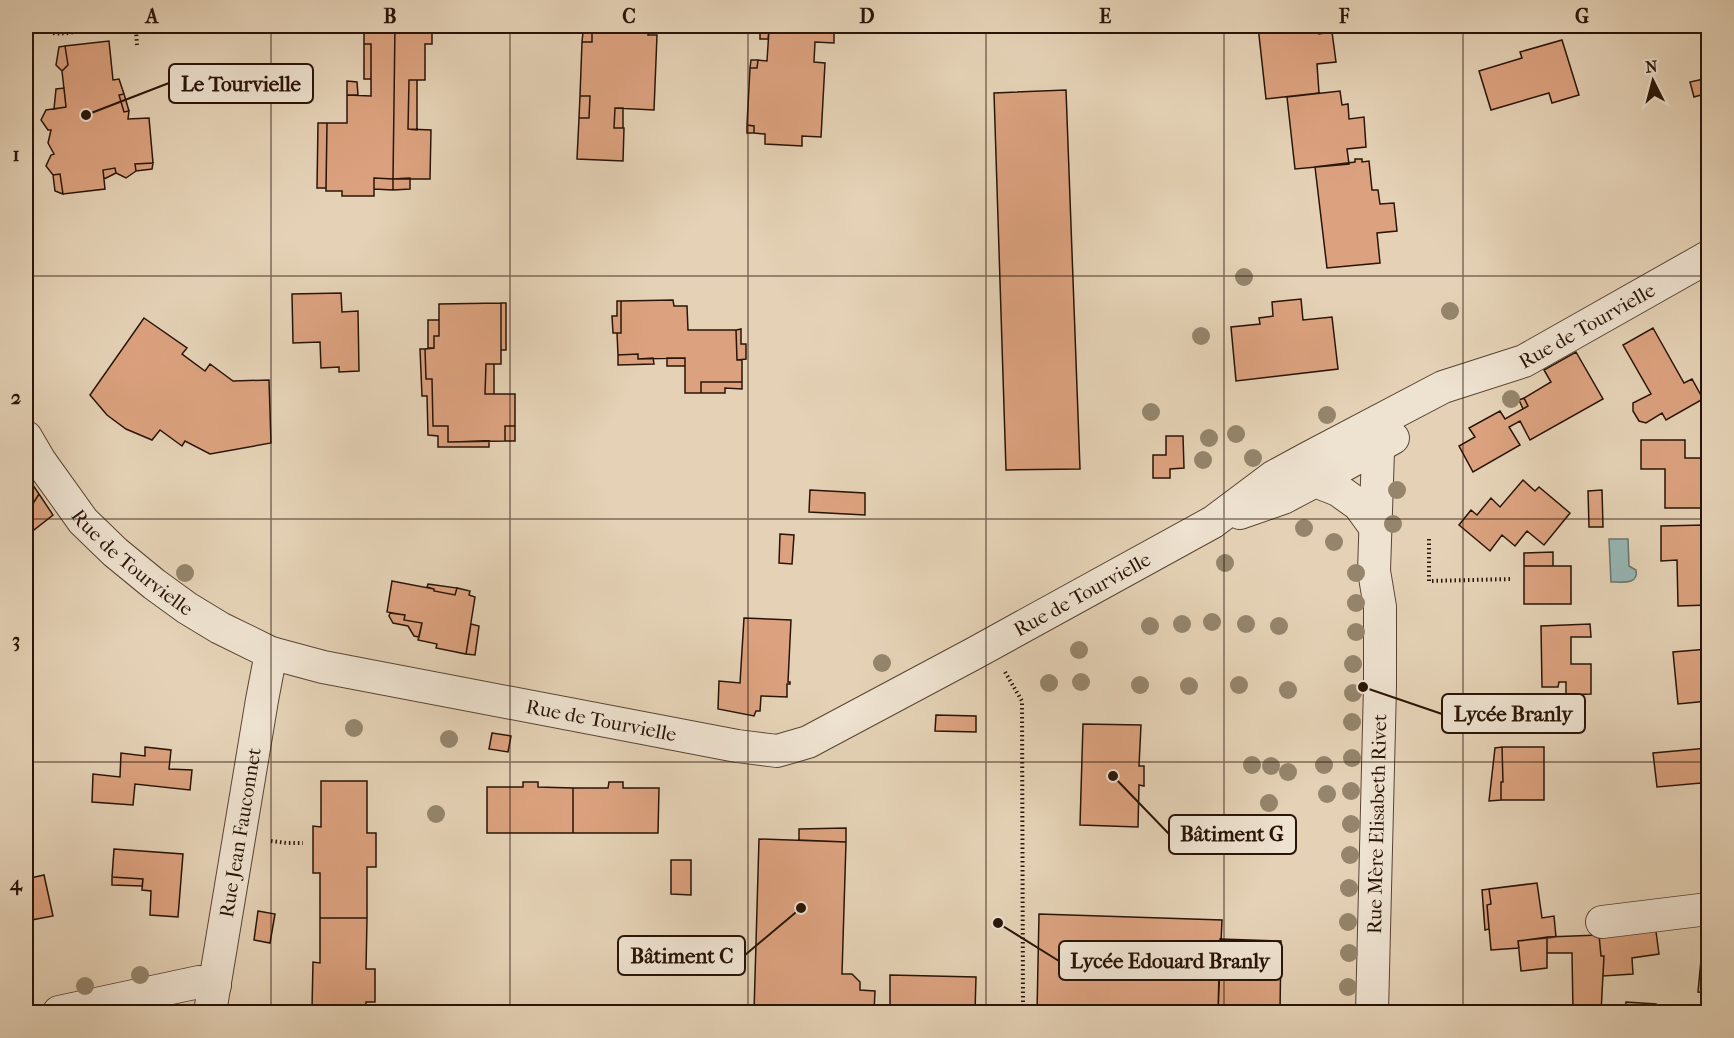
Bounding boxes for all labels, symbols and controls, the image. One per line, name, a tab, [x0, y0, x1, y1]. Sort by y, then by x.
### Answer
text: A	[144, 5, 160, 28]
text: B	[383, 5, 397, 28]
text: C	[622, 5, 636, 28]
text: D	[859, 5, 875, 28]
text: E	[1099, 5, 1111, 28]
text: F	[1338, 5, 1350, 28]
text: G	[1575, 5, 1589, 28]
north arrow	[1623, 51, 1683, 111]
text: N	[1644, 56, 1659, 77]
callout: Le Tourvielle	[169, 64, 313, 103]
text: Le Tourvielle	[181, 72, 302, 96]
text: 1	[12, 143, 20, 166]
street label: Rue de Tourvielle	[1515, 278, 1659, 373]
text: 2	[11, 386, 21, 409]
street label: Rue de Tourvielle	[67, 505, 198, 620]
street label: Rue de Tourvielle	[1009, 547, 1154, 641]
text: 3	[12, 629, 20, 652]
callout: Lycée Branly	[1442, 694, 1585, 733]
street label: Rue de Tourvielle	[524, 695, 679, 746]
text: Lycée Branly	[1454, 702, 1574, 726]
street label: Rue Mère Elisabeth Rivet	[1362, 714, 1391, 934]
street label: Rue Jean Fauconnet	[214, 746, 265, 919]
callout: Bâtiment G	[1169, 815, 1296, 854]
text: Bâtiment G	[1180, 822, 1284, 846]
text: 4	[9, 872, 23, 896]
callout: Bâtiment C	[618, 936, 745, 975]
callout: Lycée Edouard Branly	[1059, 941, 1282, 980]
text: Bâtiment C	[630, 944, 734, 968]
text: Lycée Edouard Branly	[1070, 949, 1272, 973]

